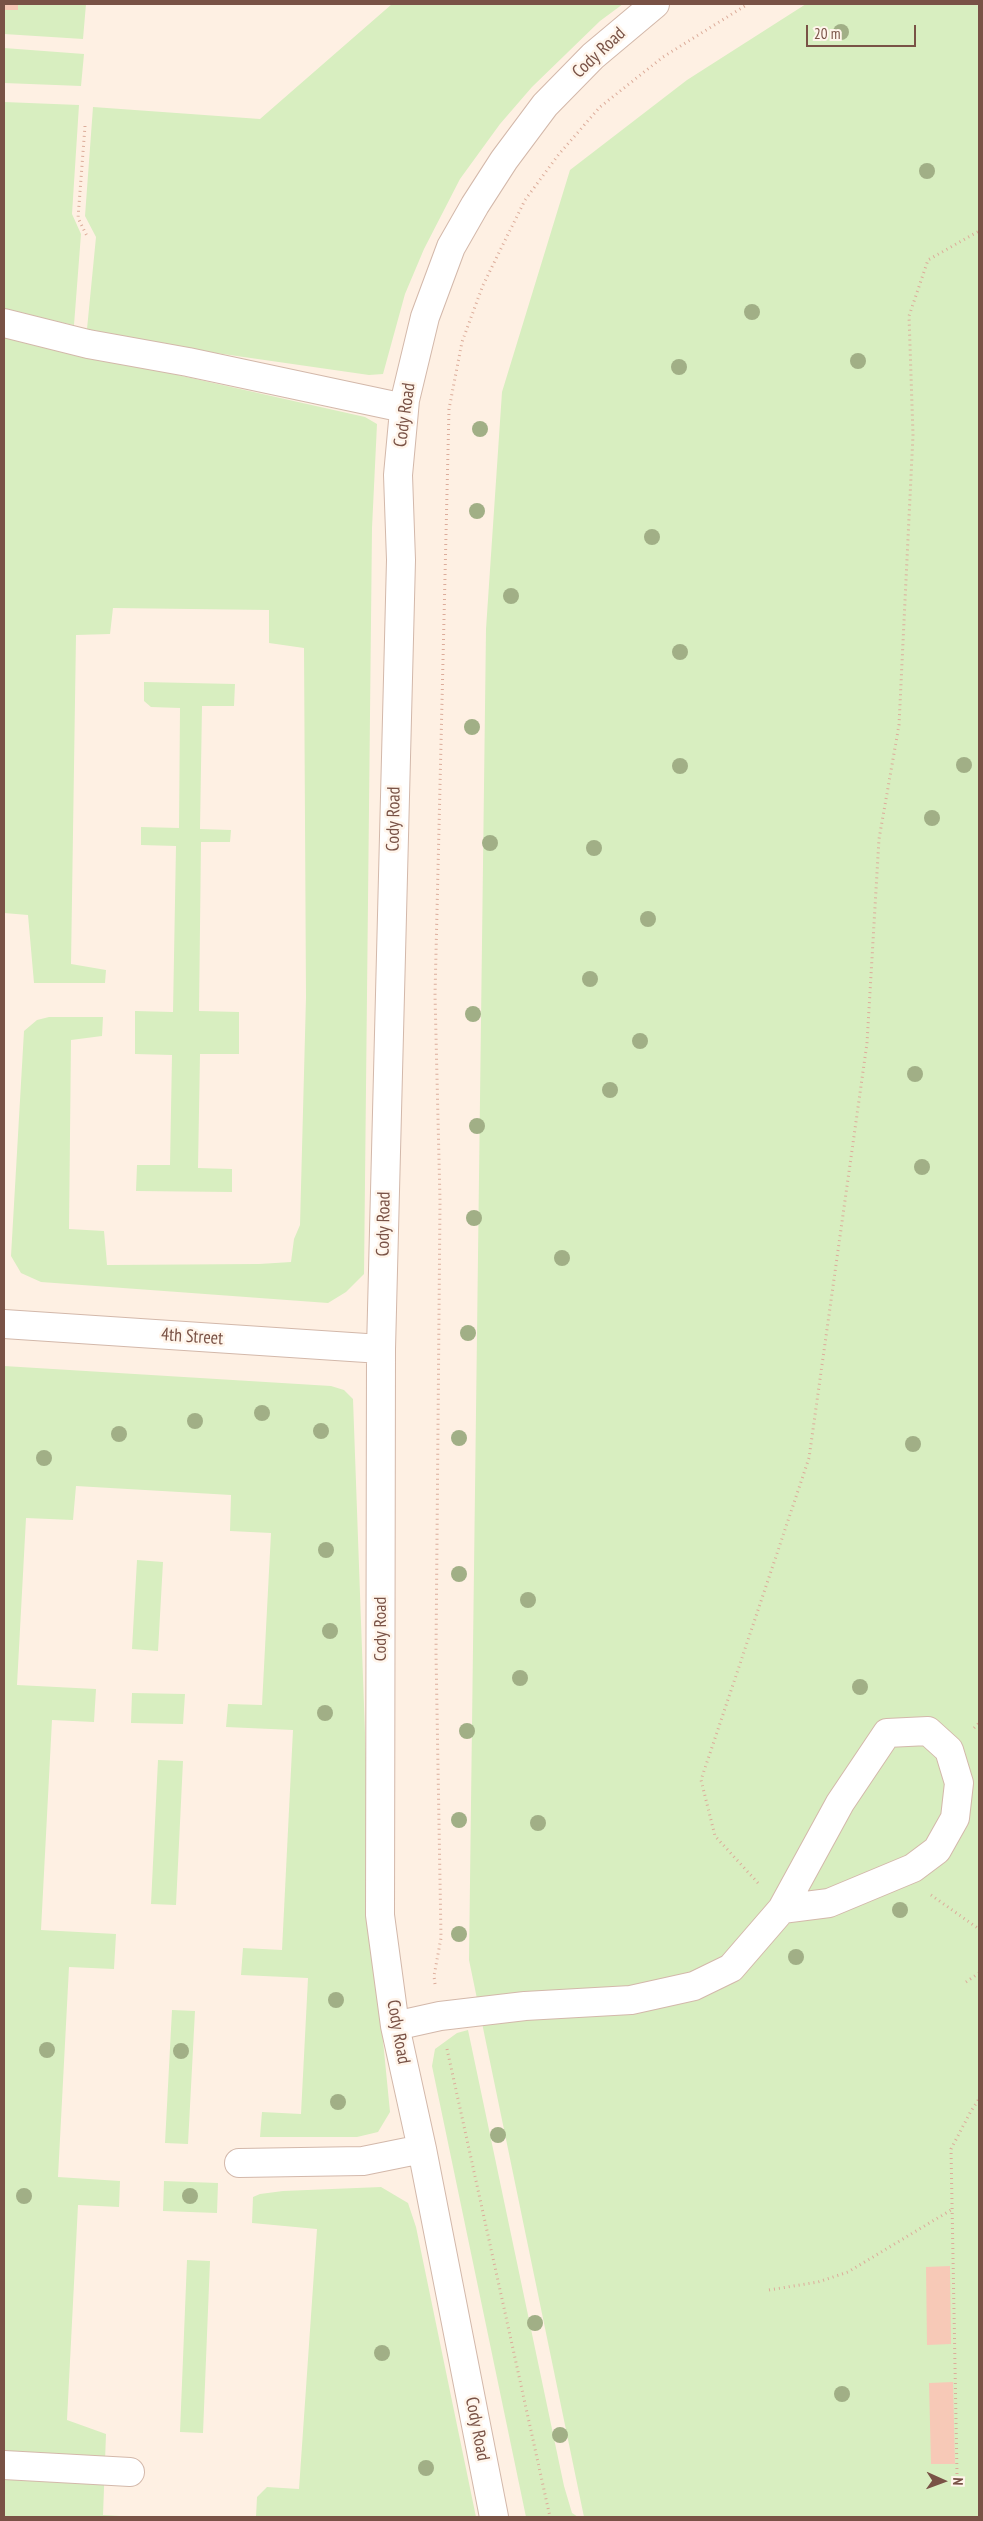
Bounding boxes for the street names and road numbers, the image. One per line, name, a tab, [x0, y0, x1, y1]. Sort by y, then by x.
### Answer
street label: Cody Road	[568, 23, 630, 83]
street label: Cody Road	[390, 382, 420, 448]
street label: Cody Road	[383, 787, 405, 851]
street label: Cody Road	[373, 1192, 395, 1256]
street label: 4th Street	[160, 1324, 224, 1350]
street label: Cody Road	[370, 1597, 392, 1661]
street label: Cody Road	[382, 1998, 414, 2066]
street label: Cody Road	[460, 2395, 494, 2463]

